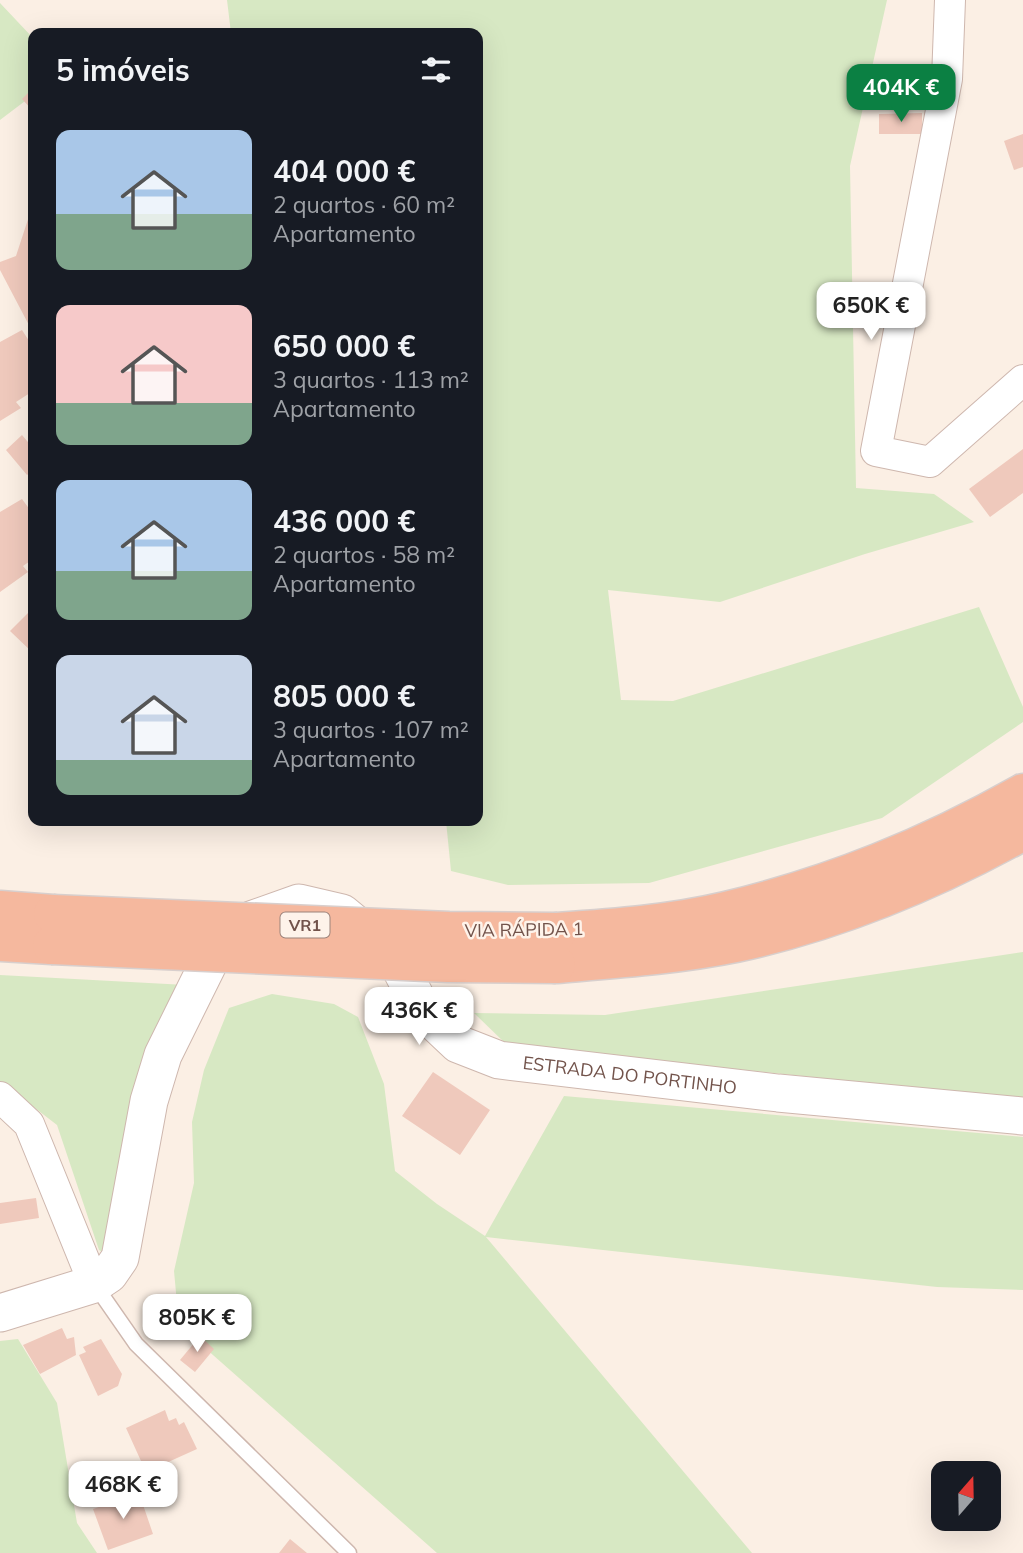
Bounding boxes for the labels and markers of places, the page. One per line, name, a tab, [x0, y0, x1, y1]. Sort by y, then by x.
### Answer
pin: 404K €	[844, 64, 958, 124]
pin: 650K €	[814, 282, 928, 342]
pin: 436K €	[362, 988, 476, 1047]
pin: 805K €	[140, 1294, 254, 1354]
pin: 468K €	[66, 1462, 180, 1521]

